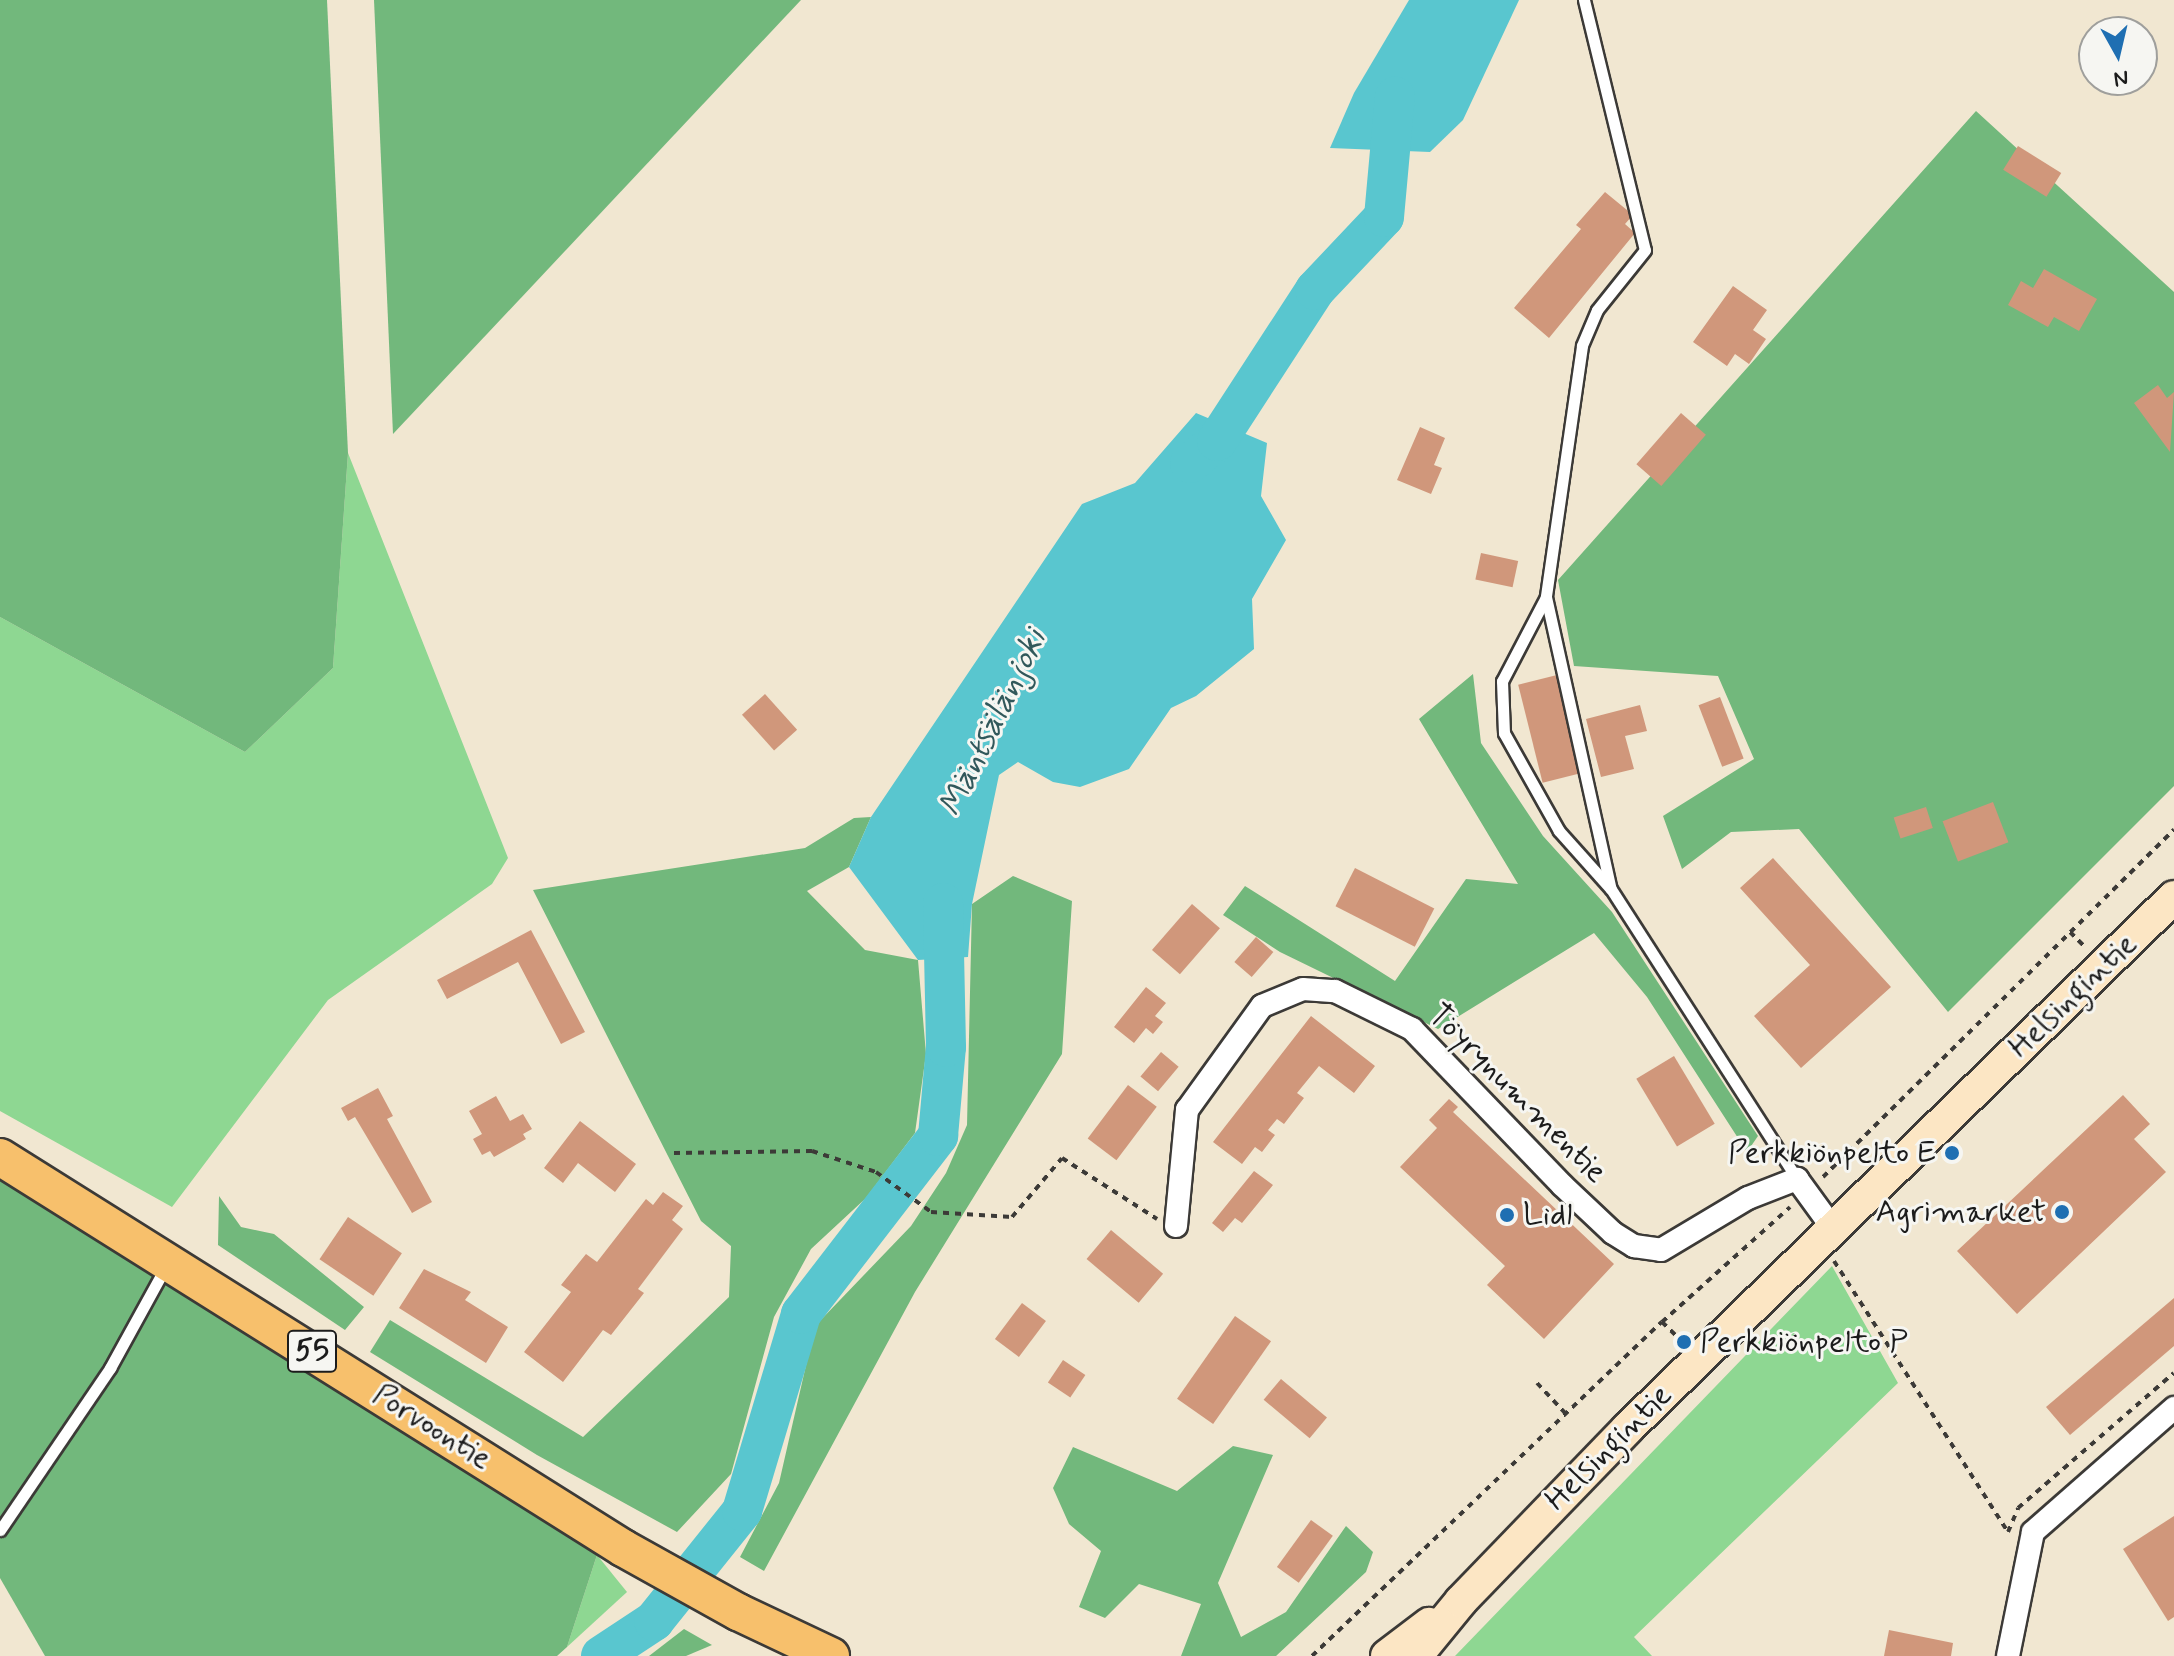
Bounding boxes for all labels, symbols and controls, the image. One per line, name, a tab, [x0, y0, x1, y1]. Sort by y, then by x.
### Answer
north arrow	[2078, 16, 2158, 96]
text: N	[2112, 63, 2130, 93]
water label: Mäntsälänjoki	[930, 623, 1056, 823]
street label: Helsingintie	[2001, 925, 2145, 1067]
street label: Töyrynummentie	[1419, 996, 1615, 1192]
place label: Perkkiönpelto E	[1728, 1134, 1936, 1172]
marker: Perkkiönpelto E	[1943, 1144, 1961, 1162]
place label: Agrimarket	[1875, 1193, 2046, 1231]
place label: Lidl	[1523, 1196, 1572, 1234]
marker: Agrimarket	[2053, 1203, 2071, 1221]
marker: Lidl	[1498, 1206, 1516, 1224]
place label: Perkkiönpelto P	[1700, 1323, 1909, 1361]
road number: 55	[286, 1325, 338, 1377]
marker: Perkkiönpelto P	[1675, 1333, 1693, 1351]
street label: Porvoontie	[366, 1376, 498, 1478]
street label: Helsingintie	[1538, 1377, 1680, 1519]

